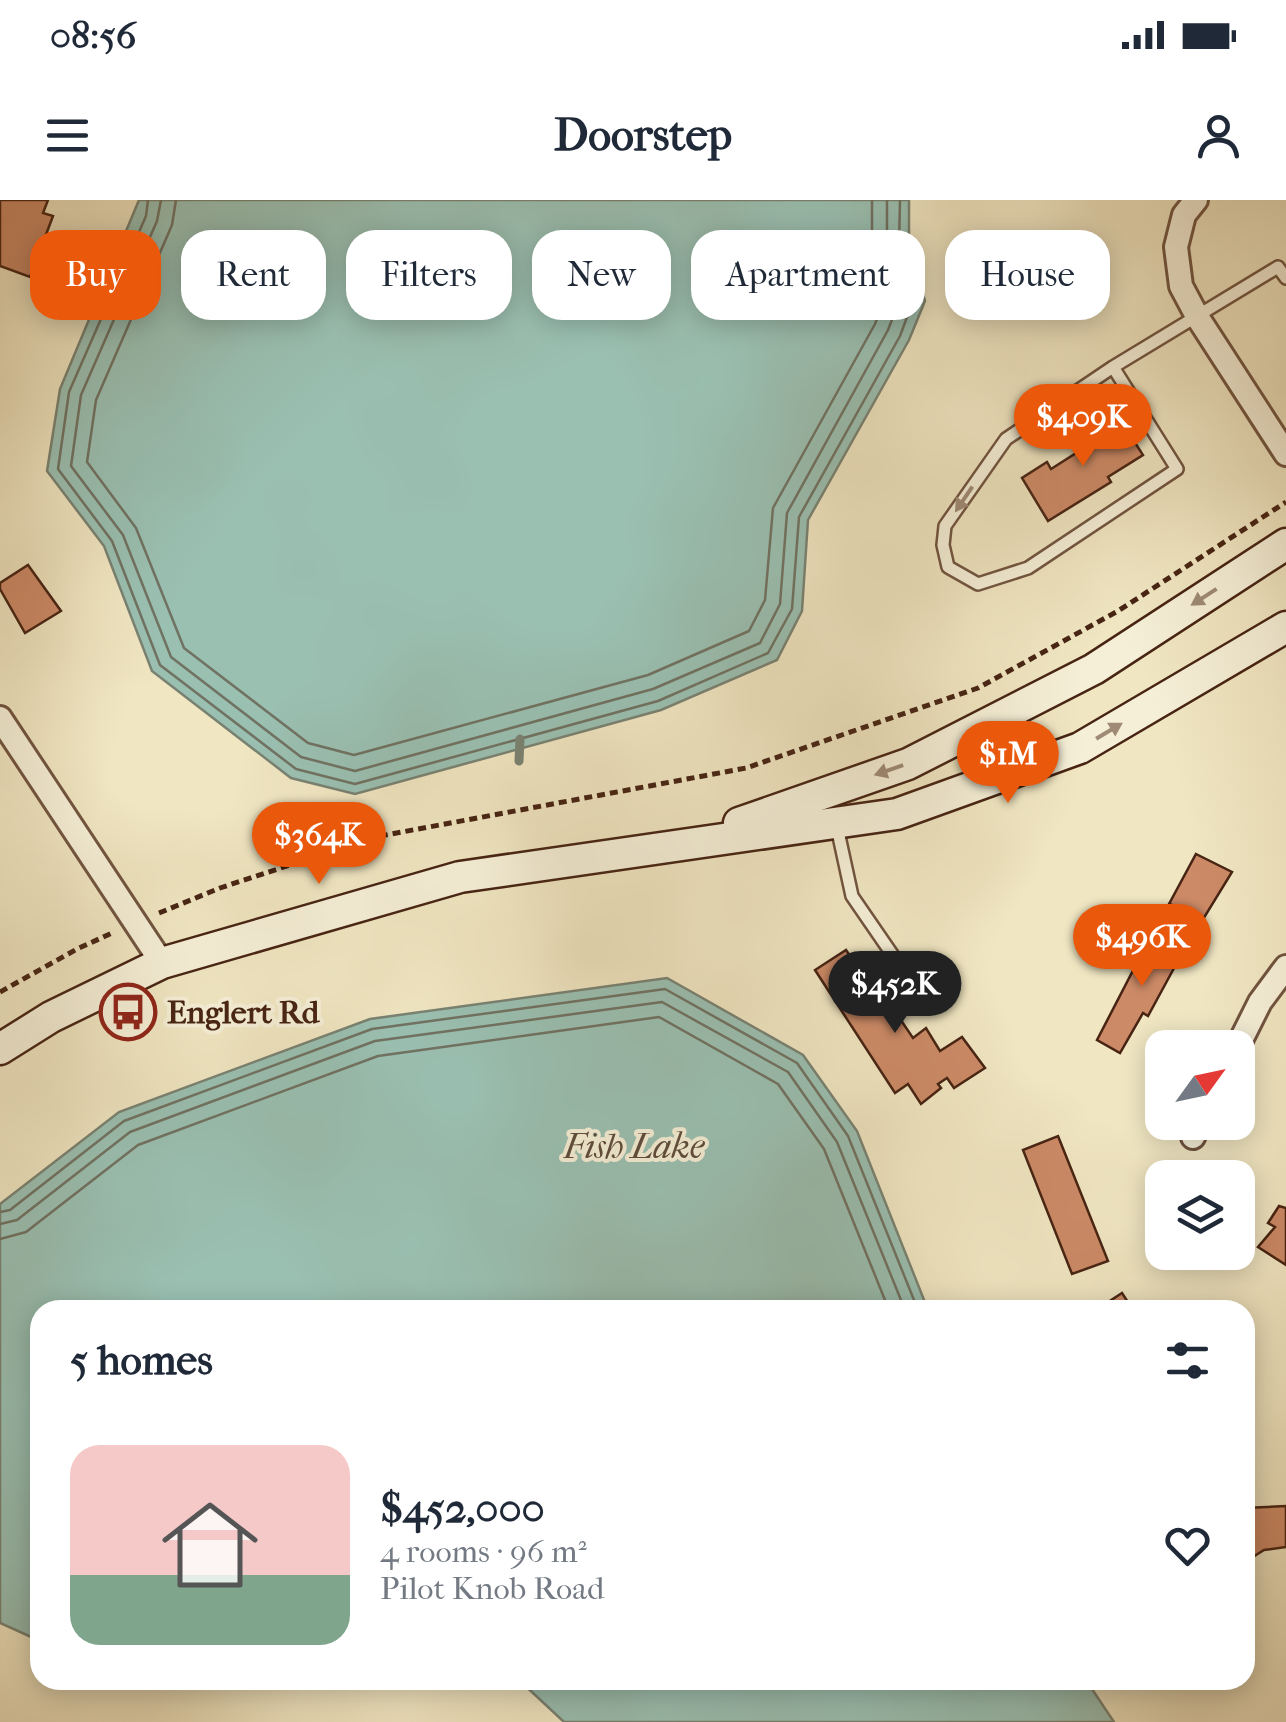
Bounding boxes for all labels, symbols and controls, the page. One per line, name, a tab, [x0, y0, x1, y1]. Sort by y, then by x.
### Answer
text: 08:56	[50, 13, 136, 58]
icon: menu	[40, 108, 95, 163]
icon: person	[1191, 108, 1246, 163]
text: Doorstep	[554, 109, 732, 162]
chip: Buy	[30, 230, 161, 320]
chip: Rent	[181, 230, 326, 320]
chip: Filters	[346, 230, 512, 320]
chip: New	[532, 230, 671, 320]
chip: Apartment	[691, 230, 925, 320]
chip: House	[945, 230, 1110, 320]
pin: $409K	[1013, 384, 1153, 469]
text: $409K	[1036, 398, 1130, 435]
one-way arrow	[955, 486, 974, 513]
one-way arrow	[1191, 588, 1218, 606]
pin: $1M	[960, 721, 1056, 806]
one-way arrow	[1095, 723, 1123, 741]
text: $1M	[979, 735, 1037, 772]
one-way arrow	[874, 763, 904, 778]
pin: $364K	[249, 802, 389, 887]
text: $364K	[274, 816, 364, 853]
pin: $496K	[1072, 904, 1212, 989]
text: $496K	[1095, 918, 1189, 955]
pin: $452K	[825, 951, 965, 1036]
text: $452K	[850, 965, 940, 1002]
bus stop icon: Englert Rd	[98, 982, 158, 1042]
place label: Englert Rd	[167, 994, 321, 1031]
north arrow	[1145, 1030, 1255, 1140]
map controls	[1145, 1030, 1255, 1270]
water label: Fish Lake	[563, 1126, 705, 1167]
button: layers	[1145, 1160, 1255, 1270]
icon: filters	[1160, 1333, 1215, 1388]
text: 5 homes	[70, 1336, 213, 1385]
text: $452,000	[380, 1484, 545, 1533]
icon: home	[150, 1485, 270, 1605]
icon: heart	[1160, 1518, 1215, 1573]
text: 4 rooms · 96 m²	[380, 1533, 587, 1570]
text: Pilot Knob Road	[380, 1570, 604, 1607]

